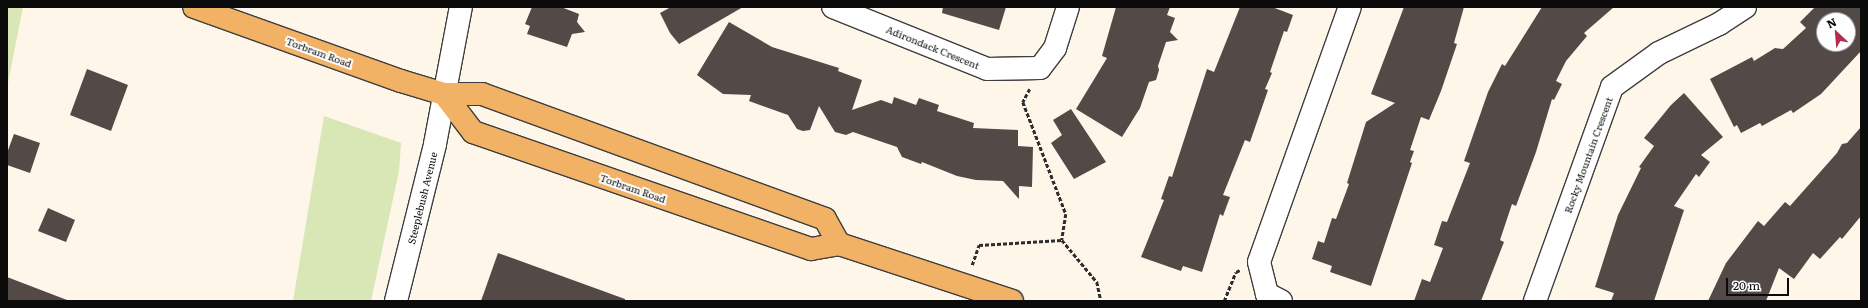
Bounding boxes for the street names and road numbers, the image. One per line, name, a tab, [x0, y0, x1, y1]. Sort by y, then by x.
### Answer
street label: Adirondack Crescent	[885, 23, 981, 71]
street label: Torbram Road	[285, 35, 353, 69]
street label: Rocky Mountain Crescent	[1561, 95, 1615, 215]
street label: Steeplebush Avenue	[405, 150, 439, 246]
street label: Torbram Road	[598, 171, 668, 205]

